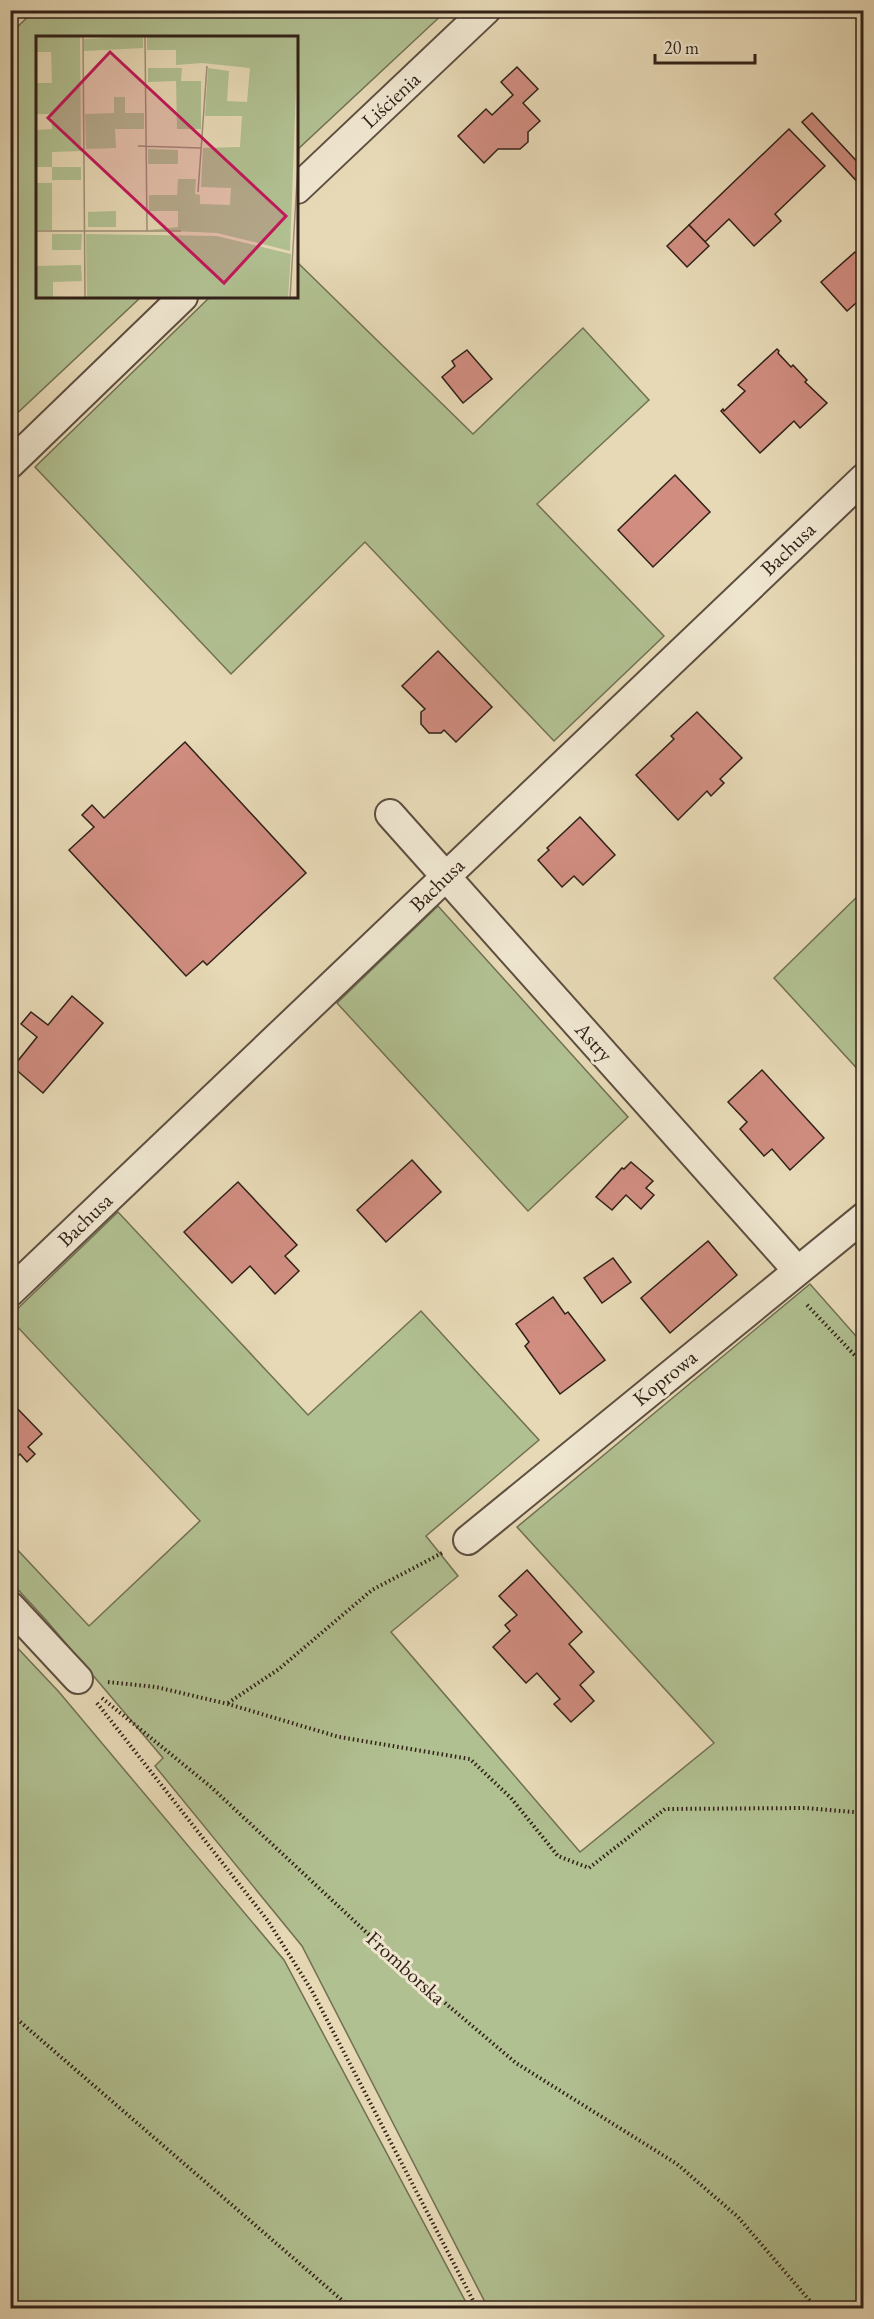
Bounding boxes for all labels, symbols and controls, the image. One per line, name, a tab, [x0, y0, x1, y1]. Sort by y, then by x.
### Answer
scale bar	[655, 27, 756, 65]
inset map	[36, 36, 298, 298]
text: 20 m	[664, 36, 699, 59]
street label: Liścienia	[356, 65, 426, 134]
street label: Bachusa	[754, 515, 821, 581]
street label: Bachusa	[403, 851, 470, 917]
street label: Astry	[569, 1015, 620, 1068]
street label: Bachusa	[51, 1186, 118, 1252]
street label: Koprowa	[627, 1343, 703, 1412]
street label: Fromborska	[361, 1925, 452, 2011]

